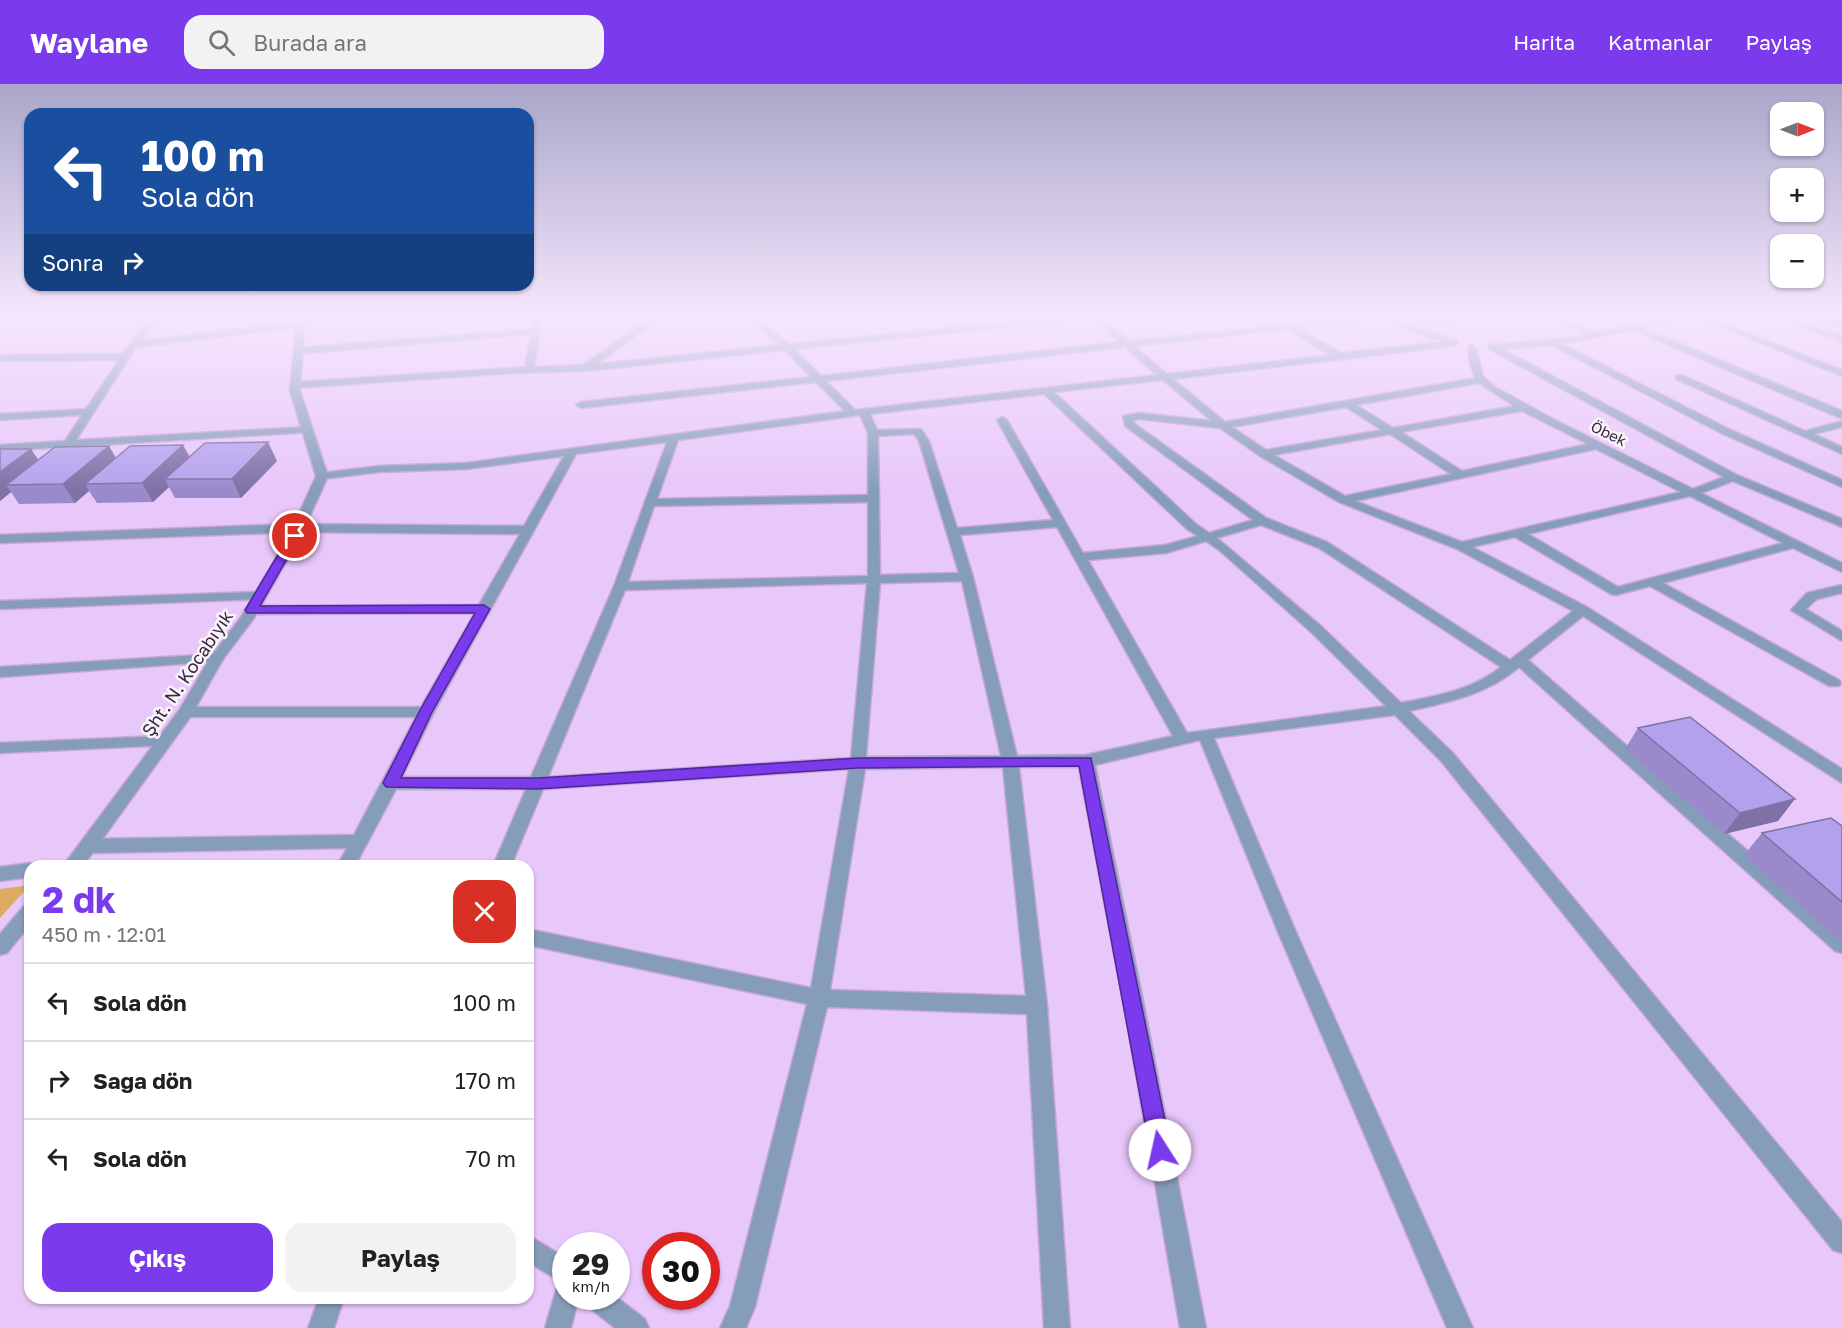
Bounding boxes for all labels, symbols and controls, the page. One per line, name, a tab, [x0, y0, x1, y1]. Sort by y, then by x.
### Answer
search box	[184, 15, 604, 69]
text: Waylane	[30, 26, 148, 59]
icon: search	[205, 26, 238, 59]
text: Burada ara	[253, 29, 367, 56]
text: Harita	[1513, 29, 1575, 55]
text: Katmanlar	[1608, 29, 1713, 55]
text: Paylaş	[1746, 29, 1812, 55]
north arrow	[1770, 102, 1824, 156]
map controls	[1770, 102, 1824, 288]
text: 100 m	[141, 130, 264, 180]
icon: left	[42, 132, 120, 210]
button: +	[1770, 168, 1824, 222]
text: Sola dön	[141, 181, 255, 213]
button: −	[1770, 234, 1824, 288]
icon: right	[116, 246, 149, 279]
text: Sonra	[42, 249, 104, 276]
street label: Öbek	[1588, 417, 1630, 450]
pin	[269, 510, 320, 561]
icon: arrive	[278, 519, 311, 552]
street label: Şht. N. Kocabıyık	[137, 606, 237, 740]
text: 2 dk	[42, 878, 116, 921]
button: close	[453, 880, 516, 943]
text: 450 m · 12:01	[42, 922, 166, 946]
icon: left	[42, 986, 75, 1019]
text: Sola dön	[93, 989, 187, 1016]
text: 100 m	[453, 989, 516, 1016]
icon: right	[42, 1064, 75, 1097]
text: Sağa dön	[93, 1067, 192, 1094]
text: 170 m	[455, 1067, 516, 1094]
position arrow	[1128, 1118, 1192, 1182]
icon: left	[42, 1142, 75, 1175]
text: Sola dön	[93, 1145, 187, 1172]
text: 70 m	[466, 1145, 516, 1172]
button: Çıkış	[42, 1223, 273, 1292]
button: Paylaş	[285, 1223, 516, 1292]
speed limit sign: 30	[642, 1232, 720, 1310]
text: 29	[572, 1246, 610, 1282]
text: km/h	[572, 1277, 610, 1295]

